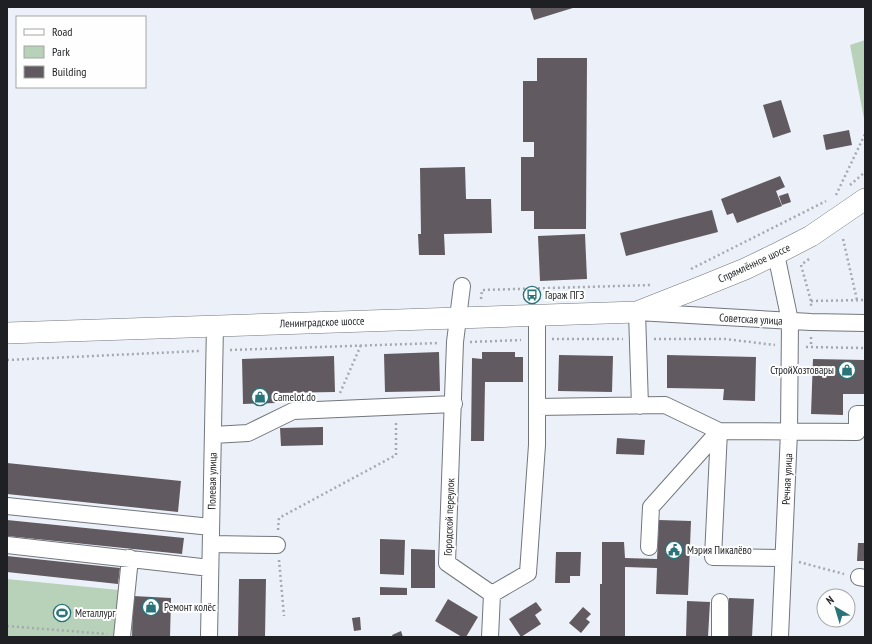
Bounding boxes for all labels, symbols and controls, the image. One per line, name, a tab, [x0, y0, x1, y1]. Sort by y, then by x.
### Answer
legend	[16, 16, 146, 88]
text: Road	[52, 24, 72, 39]
text: Park	[52, 44, 70, 59]
text: Building	[52, 64, 87, 79]
street label: Спрямлённое шоссе	[716, 240, 793, 286]
bus stop icon: Гараж ПГЗ	[522, 285, 542, 305]
place label: Гараж ПГЗ	[545, 288, 584, 302]
street label: Советская улица	[719, 310, 783, 328]
street label: Ленинградское шоссе	[278, 314, 365, 331]
shop icon: СтройХозтовары	[837, 360, 857, 380]
place label: СтройХозтовары	[770, 363, 834, 377]
shop icon: Camelot.do	[250, 387, 270, 407]
place label: Camelot.do	[273, 390, 316, 404]
street label: Полевая улица	[204, 452, 220, 510]
street label: Речная улица	[779, 453, 795, 505]
street label: Городской переулок	[441, 477, 457, 556]
public building icon: Мэрия Пикалёво	[664, 540, 684, 560]
place label: Мэрия Пикалёво	[687, 543, 752, 557]
north arrow	[816, 588, 856, 628]
text: N	[823, 593, 837, 607]
shop icon: Ремонт колёс	[141, 597, 161, 617]
place label: Ремонт колёс	[164, 600, 216, 614]
sports icon: Металлург	[52, 603, 72, 623]
place label: Металлург	[75, 606, 116, 620]

